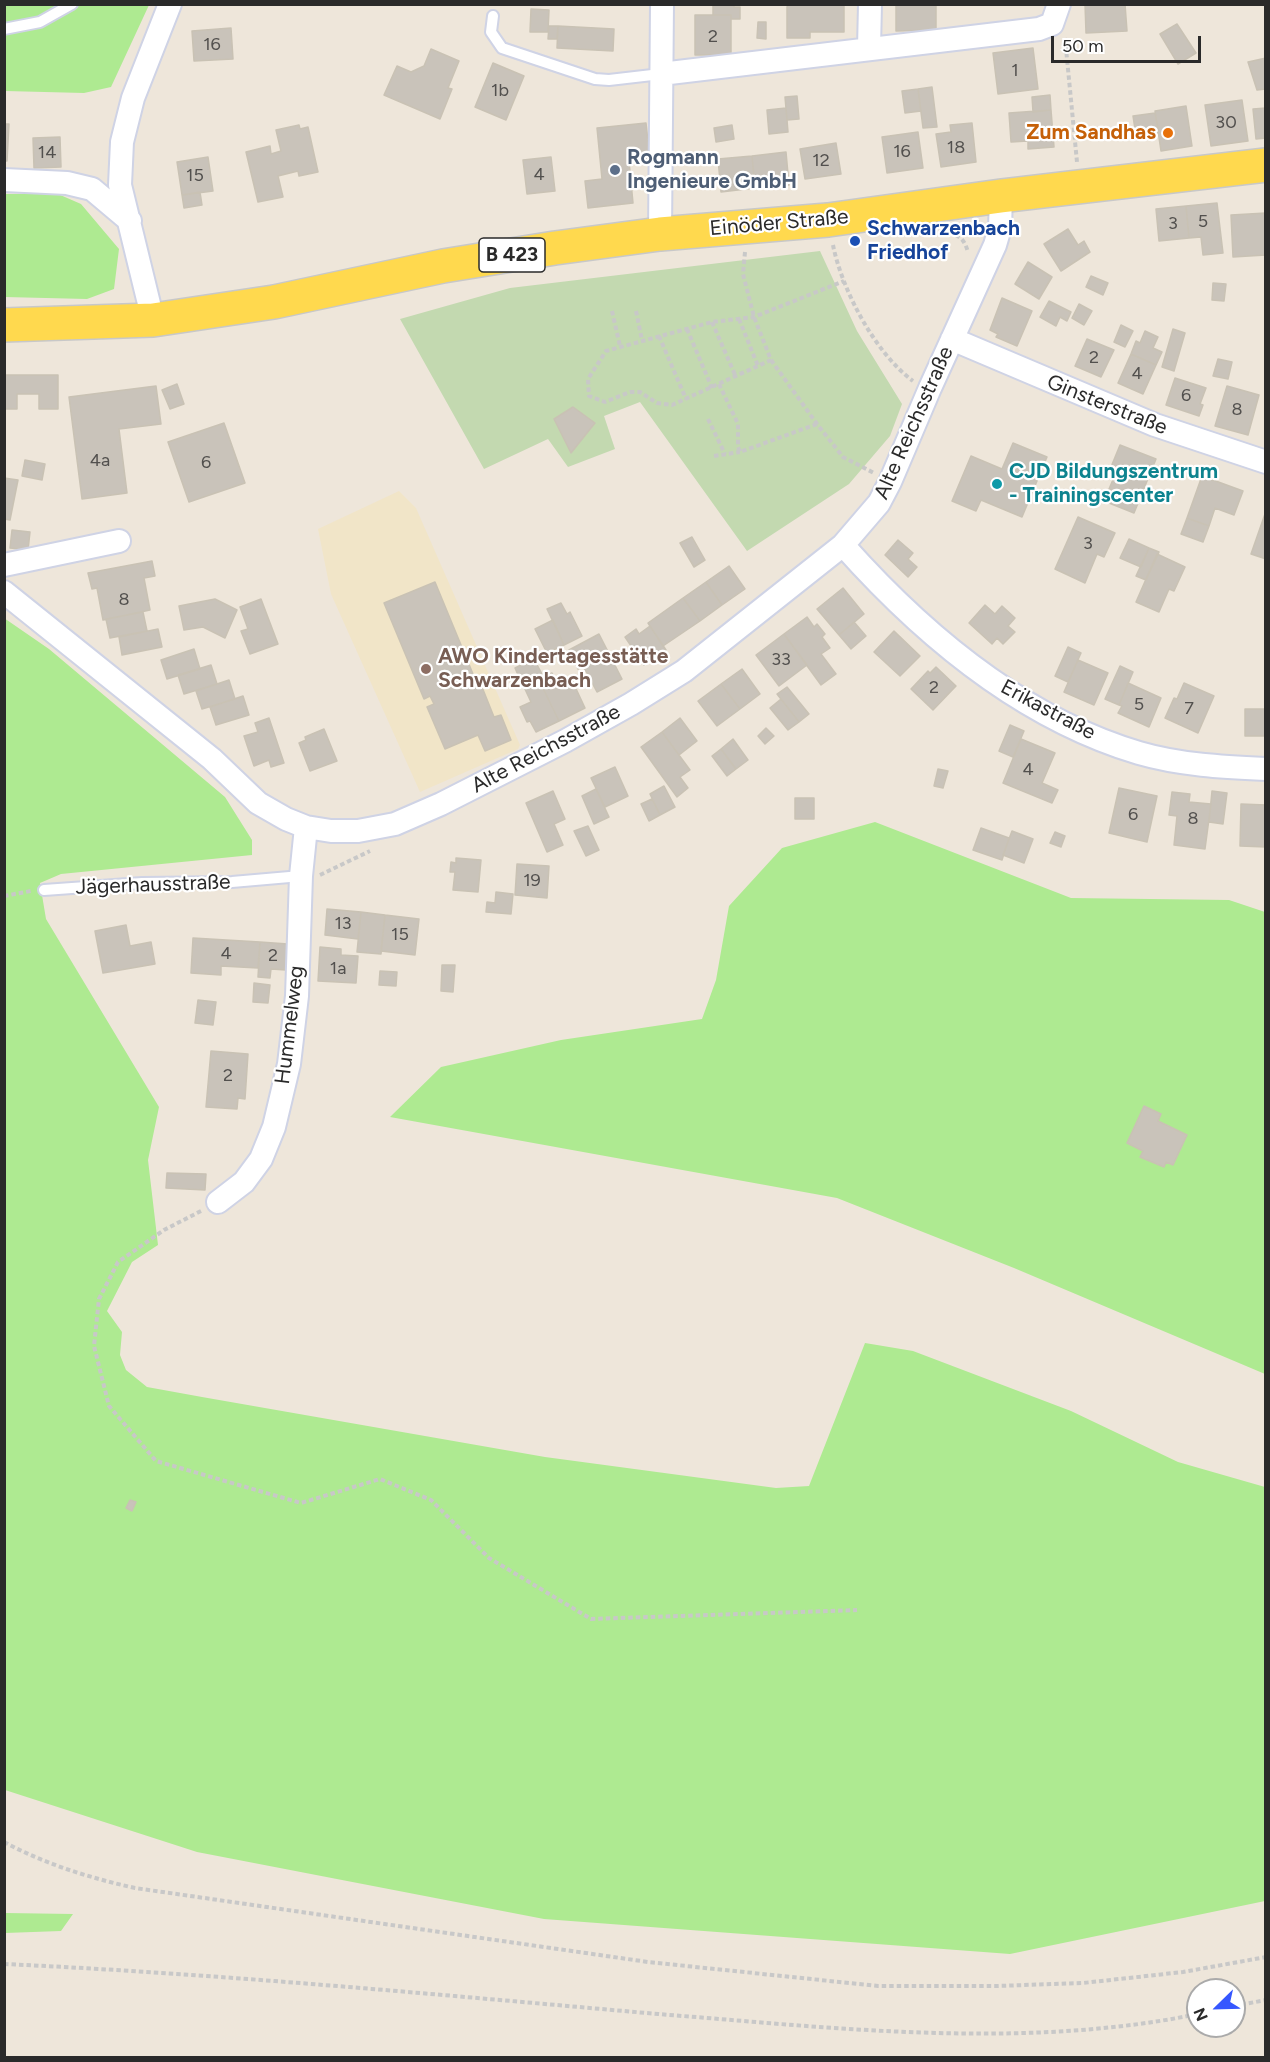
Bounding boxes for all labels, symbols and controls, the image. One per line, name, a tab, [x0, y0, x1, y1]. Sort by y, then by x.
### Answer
scale bar	[1054, 24, 1204, 62]
house number: 2	[708, 26, 718, 48]
house number: 16	[203, 34, 221, 56]
text: 50 m	[1062, 35, 1104, 57]
house number: 1	[1011, 60, 1019, 82]
house number: 1b	[491, 80, 509, 102]
house number: 30	[1215, 112, 1237, 134]
place label: Zum Sandhas	[1026, 120, 1156, 146]
marker: Zum Sandhas	[1161, 126, 1175, 140]
house number: 18	[947, 137, 965, 159]
house number: 16	[893, 141, 911, 163]
house number: 14	[38, 142, 56, 164]
place label: Rogmann Ingenieure GmbH	[627, 145, 797, 195]
house number: 12	[812, 150, 830, 172]
marker: Rogmann Ingenieure GmbH	[608, 163, 622, 177]
house number: 4	[533, 164, 545, 186]
house number: 15	[186, 165, 204, 187]
street label: Einöder Straße	[709, 204, 849, 242]
house number: 5	[1198, 211, 1208, 233]
house number: 3	[1168, 213, 1178, 235]
place label: Schwarzenbach Friedhof	[867, 216, 1020, 266]
marker: Schwarzenbach Friedhof	[848, 234, 862, 248]
road number: B 423	[479, 238, 545, 272]
street label: Alte Reichsstraße	[869, 343, 959, 503]
house number: 2	[1089, 347, 1099, 369]
house number: 4	[1131, 363, 1143, 385]
street label: Ginsterstraße	[1043, 369, 1171, 441]
house number: 6	[1181, 385, 1191, 407]
house number: 8	[1231, 399, 1243, 421]
house number: 4a	[90, 450, 110, 472]
house number: 6	[201, 452, 211, 474]
place label: CJD Bildungszentrum - Trainingscenter	[1009, 459, 1218, 509]
marker: CJD Bildungszentrum - Trainingscenter	[990, 477, 1004, 491]
house number: 3	[1083, 533, 1093, 555]
house number: 8	[118, 589, 130, 611]
place label: AWO Kindertagesstätte Schwarzenbach	[438, 644, 668, 694]
house number: 33	[771, 649, 791, 671]
marker: AWO Kindertagesstätte Schwarzenbach	[419, 662, 433, 676]
street label: Erikastraße	[996, 674, 1100, 746]
house number: 2	[929, 677, 939, 699]
house number: 5	[1134, 694, 1144, 716]
house number: 7	[1184, 698, 1194, 720]
street label: Alte Reichsstraße	[467, 699, 625, 799]
house number: 4	[1022, 759, 1034, 781]
house number: 6	[1128, 804, 1138, 826]
house number: 8	[1187, 808, 1199, 830]
street label: Jägerhausstraße	[75, 870, 231, 900]
house number: 19	[523, 870, 541, 892]
house number: 13	[334, 913, 352, 935]
house number: 15	[391, 924, 409, 946]
house number: 4	[220, 943, 232, 965]
house number: 2	[268, 945, 278, 967]
house number: 1a	[330, 958, 346, 980]
street label: Hummelweg	[270, 964, 310, 1086]
house number: 2	[223, 1065, 233, 1087]
north arrow	[1186, 1978, 1246, 2038]
text: N	[1190, 2005, 1212, 2024]

